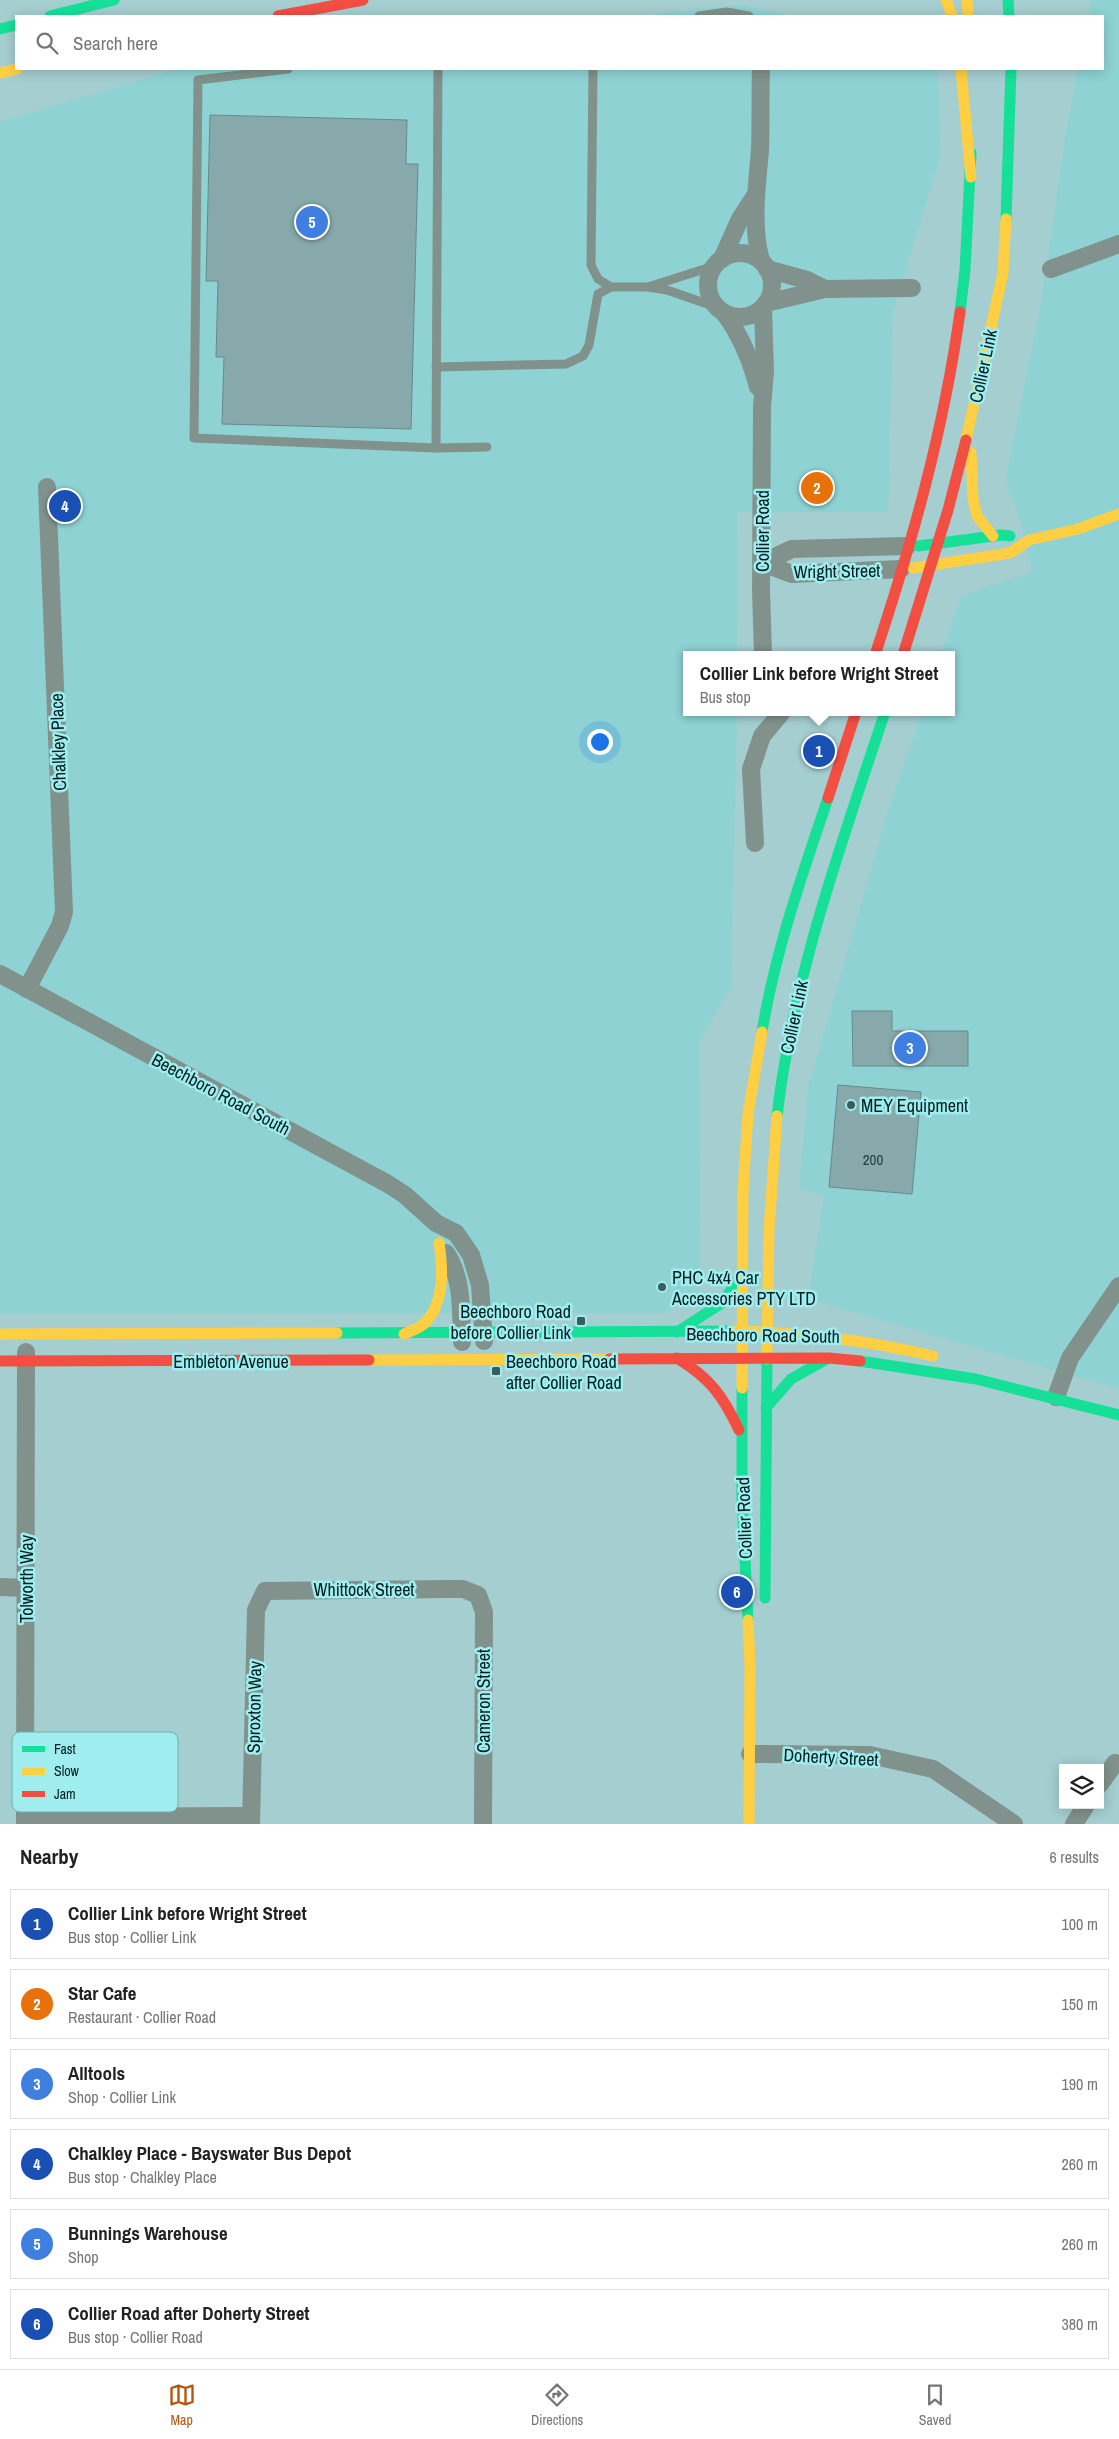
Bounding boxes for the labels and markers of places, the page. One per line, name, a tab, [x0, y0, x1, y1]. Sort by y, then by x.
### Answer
pin: 5	[296, 203, 328, 241]
pin: 2	[801, 469, 833, 507]
pin: 4	[49, 487, 81, 525]
pin: 1	[803, 732, 835, 770]
pin: 3	[894, 1029, 926, 1067]
place label: MEY Equipment	[861, 1093, 968, 1118]
marker: MEY Equipment	[845, 1099, 857, 1111]
place label: PHC 4x4 Car Accessories PTY LTD	[671, 1265, 816, 1311]
marker: PHC 4x4 Car Accessories PTY LTD	[656, 1281, 668, 1293]
place label: Beechboro Road before Collier Link	[450, 1299, 572, 1345]
marker: Beechboro Road before Collier Link	[575, 1315, 587, 1327]
place label: Beechboro Road after Collier Road	[506, 1349, 622, 1395]
marker: Beechboro Road after Collier Road	[490, 1365, 502, 1377]
pin: 6	[721, 1573, 753, 1611]

